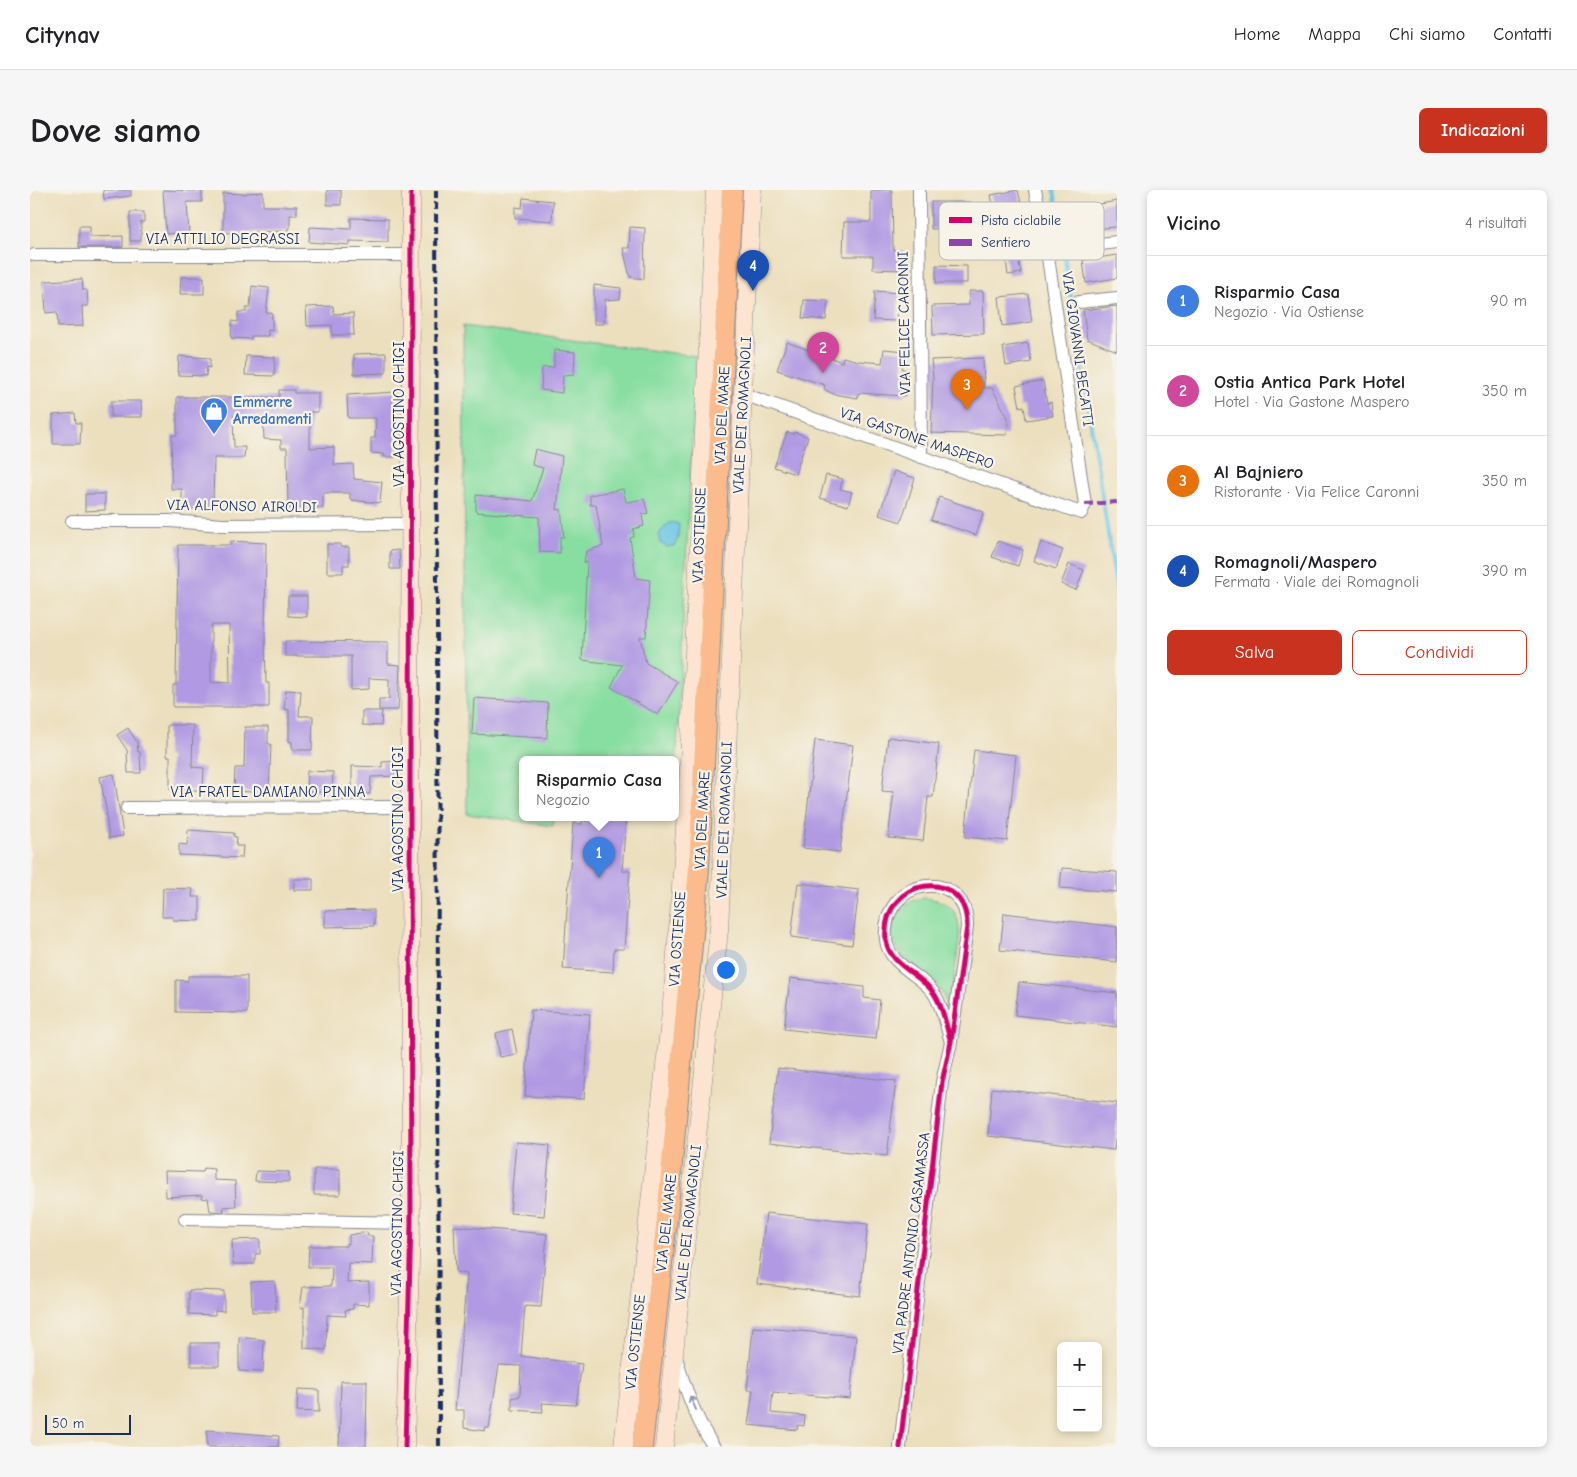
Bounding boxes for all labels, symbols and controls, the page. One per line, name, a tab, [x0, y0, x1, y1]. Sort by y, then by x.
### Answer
text: Citynav	[25, 21, 100, 49]
text: Home	[1234, 24, 1280, 45]
text: Mappa	[1308, 24, 1361, 45]
text: Chi siamo	[1389, 24, 1465, 45]
text: Contatti	[1493, 24, 1552, 45]
button: Indicazioni	[1419, 108, 1547, 153]
text: Dove siamo	[30, 110, 201, 151]
legend	[939, 202, 1104, 260]
text: Vicino	[1167, 211, 1221, 235]
text: Pista ciclabile	[981, 212, 1061, 229]
text: 4 risultati	[1465, 214, 1527, 232]
street label: VIA ATTILIO DEGRASSI	[146, 230, 300, 248]
text: Sentiero	[981, 234, 1030, 251]
pin: 4	[737, 250, 769, 291]
street label: VIA FELICE CARONNI	[894, 251, 914, 395]
street label: VIA GIOVANNI BECATTI	[1058, 270, 1098, 428]
text: Risparmio Casa	[1214, 281, 1340, 303]
text: 1	[1180, 292, 1186, 310]
text: 90 m	[1490, 292, 1527, 310]
text: Negozio · Via Ostiense	[1214, 303, 1364, 321]
pin: 2	[807, 332, 839, 373]
street label: VIALE DEI ROMAGNOLI	[729, 336, 755, 494]
street label: VIA AGOSTINO CHIGI	[390, 341, 408, 487]
street label: VIA DEL MARE	[710, 366, 734, 464]
pin: 3	[951, 369, 983, 410]
text: Ostia Antica Park Hotel	[1214, 371, 1405, 393]
text: 2	[1179, 382, 1187, 400]
text: 350 m	[1482, 382, 1527, 400]
place label: Emmerre Arredamenti	[233, 393, 312, 428]
text: Hotel · Via Gastone Maspero	[1214, 393, 1409, 411]
shop icon: Emmerre Arredamenti	[199, 396, 229, 435]
street label: VIA GASTONE MASPERO	[838, 403, 996, 473]
text: Al Bajniero	[1214, 461, 1303, 483]
text: 3	[1179, 472, 1187, 490]
text: 350 m	[1482, 472, 1527, 490]
text: Ristorante · Via Felice Caronni	[1214, 483, 1420, 501]
street label: VIA OSTIENSE	[688, 487, 710, 583]
street label: VIA ALFONSO AIROLDI	[167, 496, 317, 516]
text: Romagnoli/Maspero	[1214, 551, 1377, 573]
text: 4	[1179, 562, 1187, 580]
text: 390 m	[1482, 562, 1527, 580]
text: Fermata · Viale dei Romagnoli	[1214, 573, 1419, 591]
button: Salva	[1167, 630, 1342, 675]
button: Condividi	[1352, 630, 1527, 675]
street label: VIALE DEI ROMAGNOLI	[712, 741, 736, 899]
street label: VIA AGOSTINO CHIGI	[389, 746, 407, 892]
popup	[519, 756, 679, 821]
text: Risparmio Casa	[536, 769, 662, 791]
street label: VIA DEL MARE	[690, 771, 714, 869]
street label: VIA FRATEL DAMIANO PINNA	[171, 783, 366, 801]
text: Negozio	[536, 791, 590, 809]
pin: 1	[583, 837, 615, 878]
street label: VIA OSTIENSE	[665, 891, 689, 987]
your location	[713, 957, 739, 983]
street label: VIA PADRE ANTONIO CASAMASSA	[888, 1131, 934, 1355]
street label: VIALE DEI ROMAGNOLI	[671, 1144, 705, 1302]
street label: VIA AGOSTINO CHIGI	[387, 1150, 407, 1296]
street label: VIA DEL MARE	[652, 1173, 680, 1273]
street label: VIA OSTIENSE	[621, 1294, 649, 1390]
map controls	[1057, 1342, 1102, 1432]
button: +	[1057, 1342, 1102, 1387]
button: −	[1057, 1387, 1102, 1432]
one-way arrow	[687, 1396, 697, 1411]
scale bar	[45, 1412, 131, 1435]
text: 50 m	[52, 1415, 84, 1432]

